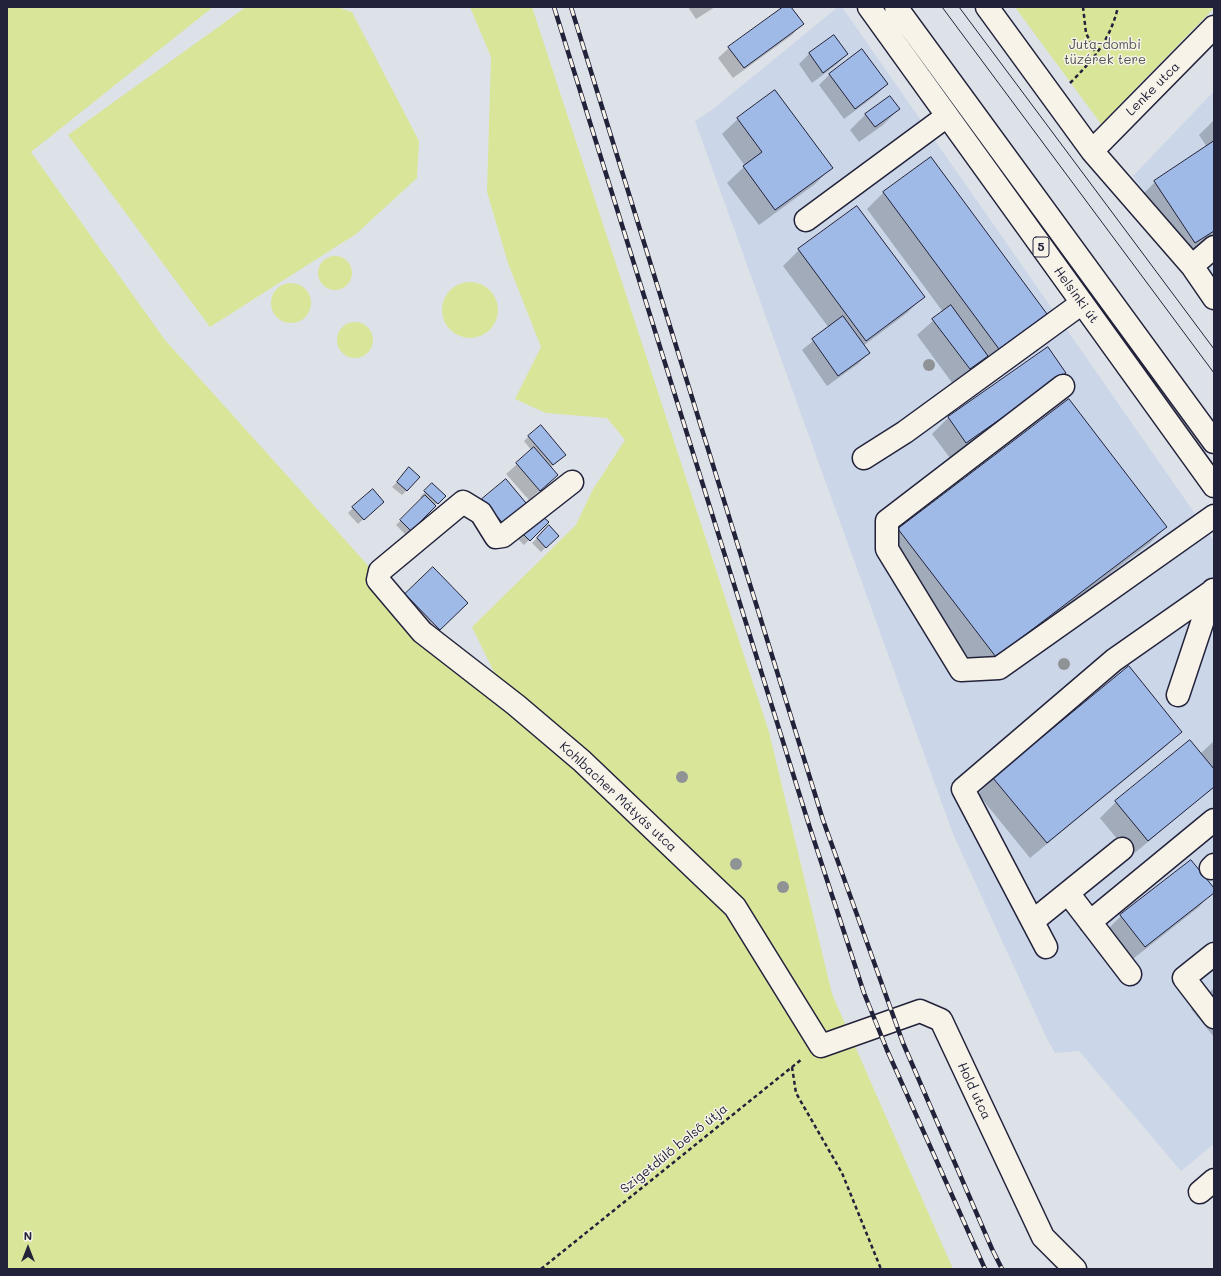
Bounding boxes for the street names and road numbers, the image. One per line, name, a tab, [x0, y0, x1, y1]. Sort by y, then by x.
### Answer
street label: Lenke utca	[1123, 59, 1183, 119]
road number: 5	[1033, 237, 1049, 257]
street label: Helsinki út	[1050, 264, 1102, 326]
street label: Kohlbacher Mátyás utca	[556, 739, 680, 855]
street label: Hold utca	[954, 1060, 994, 1122]
street label: Szigetdűlő belső útja	[617, 1101, 731, 1197]

